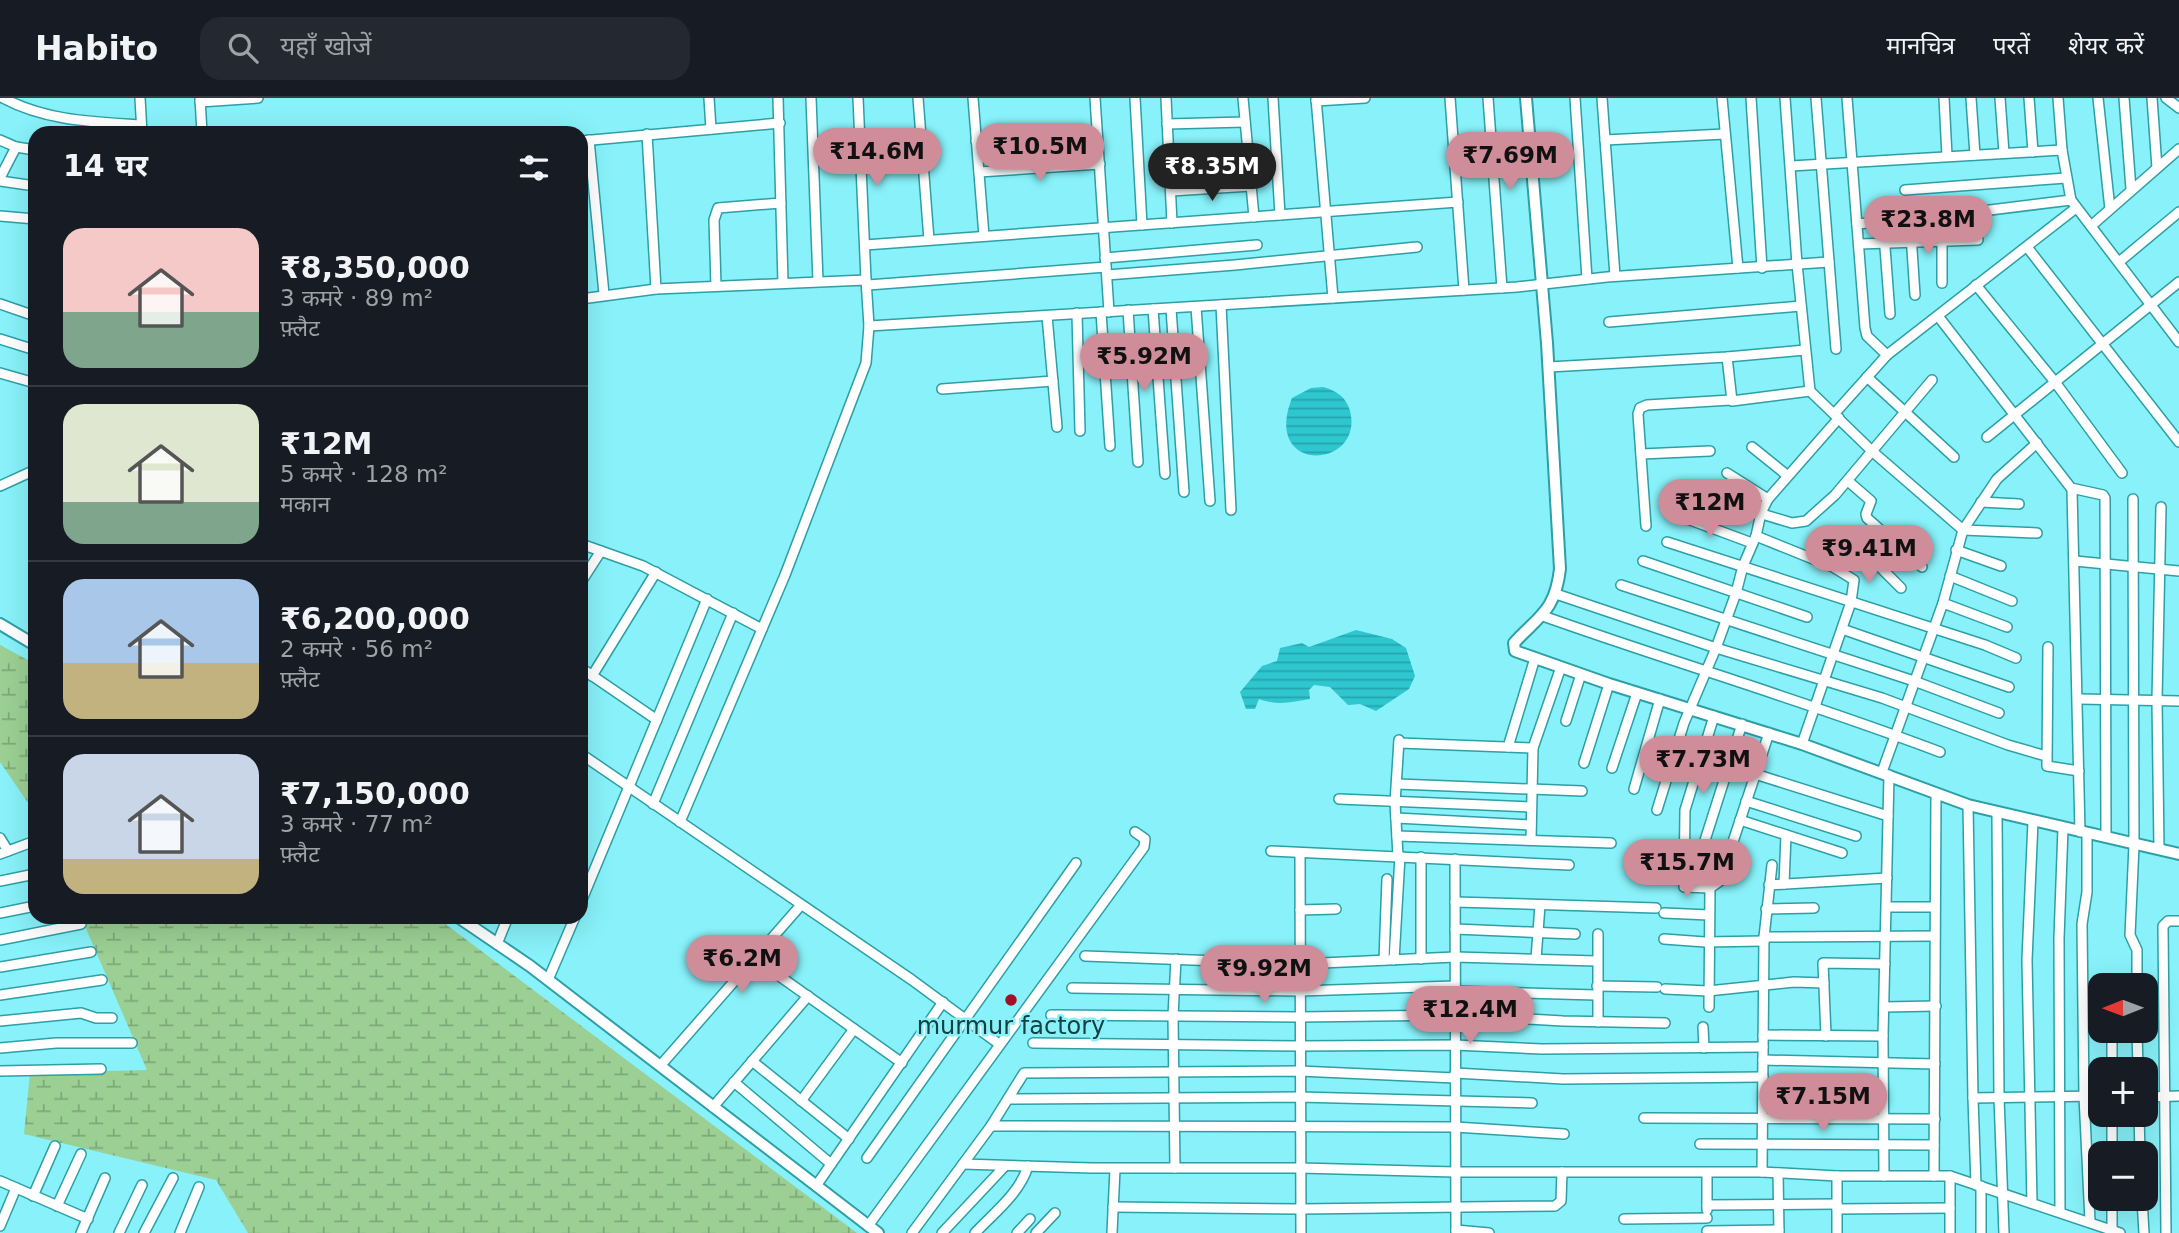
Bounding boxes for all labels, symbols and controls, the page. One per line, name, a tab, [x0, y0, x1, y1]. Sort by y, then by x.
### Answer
search box	[200, 17, 690, 80]
text: Habito	[35, 29, 158, 68]
icon: search	[224, 29, 262, 67]
text: यहाँ खोजें	[280, 31, 371, 61]
text: मानचित्र	[1886, 32, 1955, 60]
text: परतें	[1993, 32, 2030, 60]
text: शेयर करें	[2068, 32, 2144, 60]
pin: ₹10.5M	[983, 123, 1097, 183]
pin: ₹14.6M	[820, 129, 934, 188]
pin: ₹7.69M	[1453, 132, 1567, 192]
text: ₹10.5M	[992, 133, 1088, 159]
text: ₹14.6M	[829, 138, 925, 164]
text: ₹7.69M	[1462, 142, 1558, 168]
pin: ₹8.35M	[1155, 144, 1269, 203]
text: 14 घर	[63, 148, 148, 183]
icon: filters	[515, 149, 553, 187]
text: ₹8.35M	[1164, 153, 1260, 179]
pin: ₹23.8M	[1871, 197, 1985, 256]
text: ₹23.8M	[1880, 206, 1976, 232]
text: ₹8,350,000	[280, 250, 470, 285]
icon: home	[119, 256, 203, 340]
text: 3 कमरे · 89 m²	[280, 285, 433, 311]
text: फ़्लैट	[280, 315, 320, 341]
pin: ₹5.92M	[1087, 334, 1201, 393]
text: ₹5.92M	[1096, 343, 1192, 369]
text: ₹12M	[280, 426, 372, 461]
icon: home	[119, 432, 203, 516]
text: 5 कमरे · 128 m²	[280, 461, 448, 487]
pin: ₹12M	[1669, 480, 1751, 539]
text: ₹12M	[1675, 489, 1745, 515]
text: मकान	[280, 491, 330, 517]
pin: ₹9.41M	[1812, 526, 1926, 585]
text: ₹9.41M	[1821, 535, 1917, 561]
text: ₹6,200,000	[280, 601, 470, 636]
icon: home	[119, 607, 203, 691]
text: 2 कमरे · 56 m²	[280, 636, 433, 662]
text: फ़्लैट	[280, 666, 320, 692]
pin: ₹7.73M	[1646, 736, 1760, 796]
text: ₹7.73M	[1655, 746, 1751, 772]
text: ₹7,150,000	[280, 776, 470, 811]
icon: home	[119, 782, 203, 866]
text: 3 कमरे · 77 m²	[280, 811, 433, 837]
pin: ₹15.7M	[1630, 840, 1744, 899]
text: फ़्लैट	[280, 841, 320, 867]
text: ₹15.7M	[1639, 849, 1735, 875]
pin: ₹6.2M	[693, 936, 791, 995]
text: ₹6.2M	[702, 945, 782, 971]
pin: ₹9.92M	[1207, 946, 1321, 1005]
text: ₹9.92M	[1216, 955, 1312, 981]
north arrow	[2088, 973, 2158, 1043]
map controls	[2088, 973, 2158, 1211]
pin: ₹12.4M	[1413, 986, 1527, 1046]
marker: murmur factory	[1003, 992, 1019, 1008]
text: ₹12.4M	[1422, 996, 1518, 1022]
place label: murmur factory	[917, 1012, 1105, 1040]
button: +	[2088, 1057, 2158, 1127]
pin: ₹7.15M	[1766, 1074, 1880, 1133]
text: ₹7.15M	[1775, 1083, 1871, 1109]
button: −	[2088, 1141, 2158, 1211]

